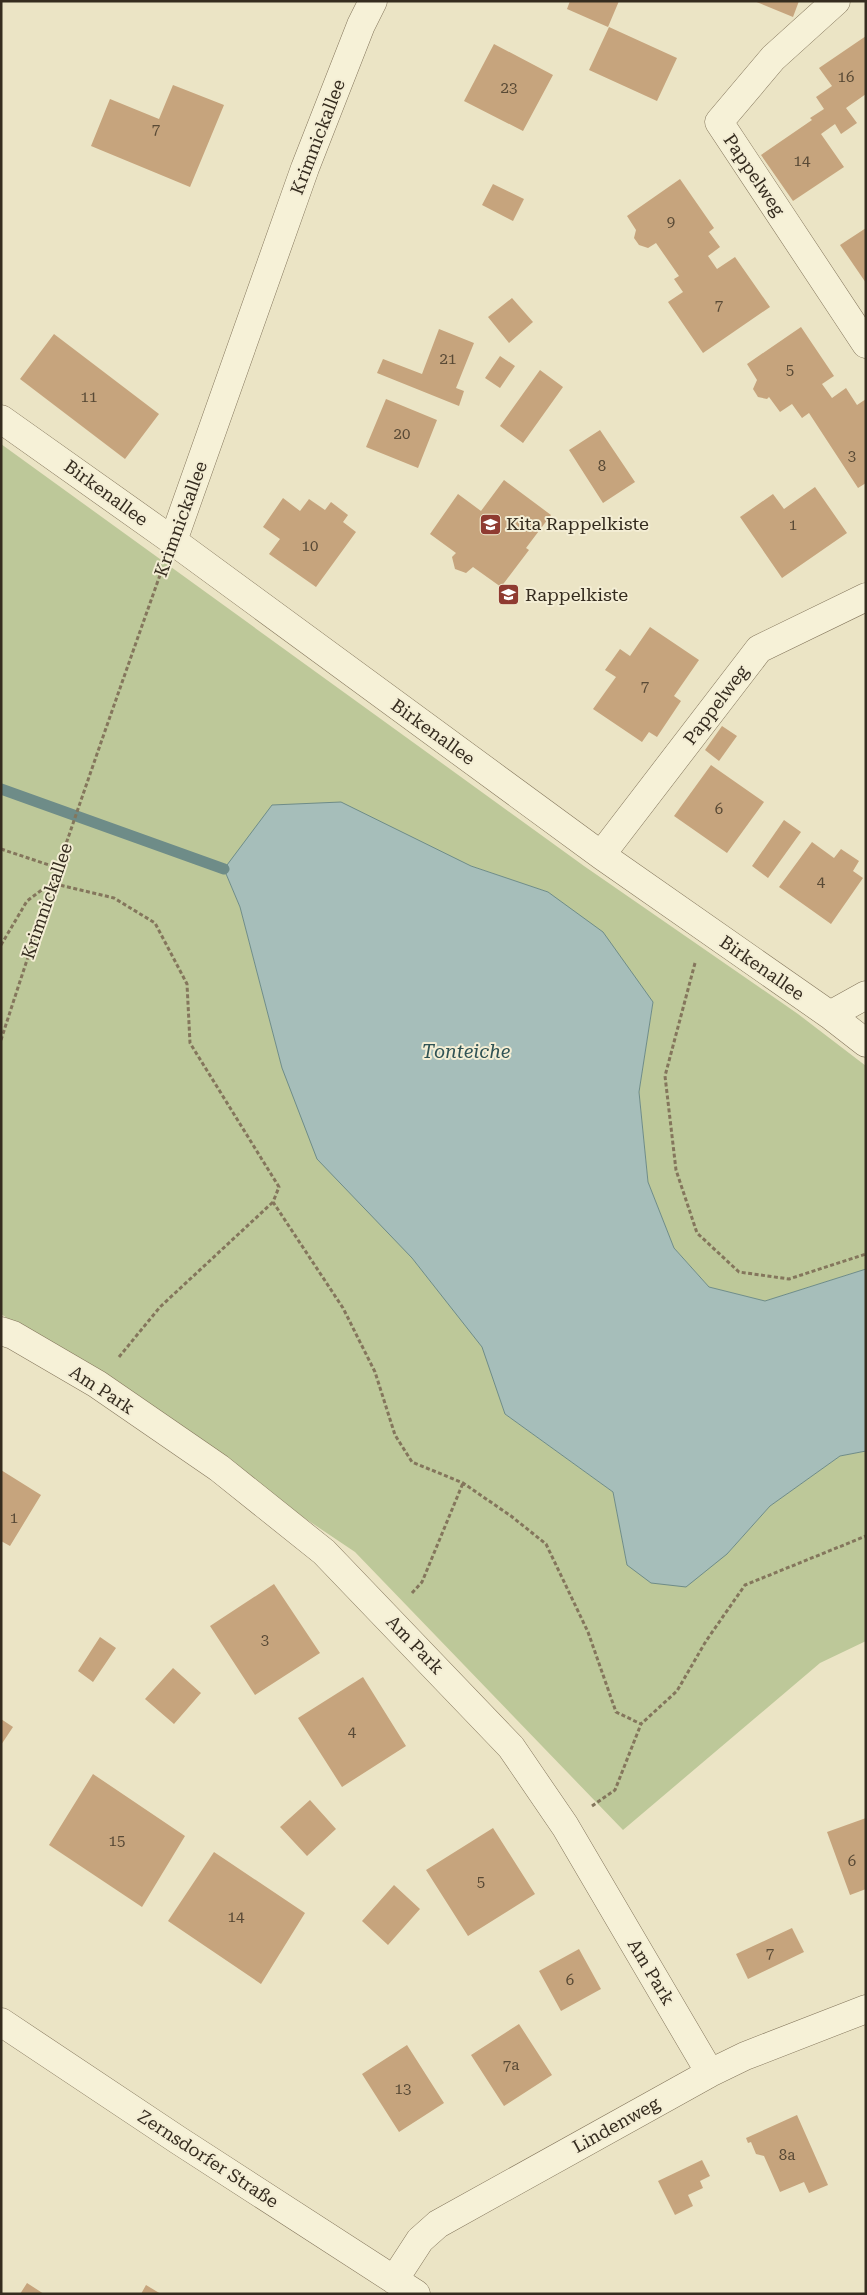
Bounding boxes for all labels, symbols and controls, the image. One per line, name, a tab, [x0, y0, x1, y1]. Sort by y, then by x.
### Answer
house number: 16	[838, 68, 854, 86]
street label: Krimnickallee	[286, 76, 349, 197]
house number: 23	[501, 79, 517, 97]
house number: 7	[152, 120, 160, 138]
street label: Pappelweg	[719, 130, 790, 220]
house number: 14	[794, 152, 811, 170]
house number: 9	[667, 213, 675, 231]
house number: 7	[715, 296, 723, 314]
house number: 21	[440, 350, 456, 368]
house number: 5	[786, 361, 794, 379]
house number: 11	[81, 388, 97, 406]
house number: 20	[394, 425, 410, 443]
house number: 3	[848, 447, 856, 465]
street label: Birkenallee	[60, 455, 152, 530]
house number: 8	[598, 457, 606, 475]
street label: Krimnickallee	[150, 458, 211, 580]
school or university icon: Kita Rappelkiste	[478, 512, 502, 536]
place label: Kita Rappelkiste	[506, 513, 649, 534]
house number: 1	[789, 516, 797, 534]
house number: 10	[302, 537, 318, 555]
school or university icon: Rappelkiste	[497, 583, 521, 607]
place label: Rappelkiste	[525, 584, 628, 605]
street label: Pappelweg	[679, 660, 753, 749]
house number: 7	[641, 677, 649, 695]
street label: Birkenallee	[387, 694, 479, 769]
house number: 6	[715, 800, 723, 818]
street label: Krimnickallee	[17, 840, 76, 962]
house number: 4	[817, 873, 826, 891]
street label: Birkenallee	[716, 931, 809, 1004]
water label: Tonteiche	[422, 1040, 511, 1063]
street label: Am Park	[66, 1361, 139, 1418]
house number: 1	[10, 1509, 18, 1527]
street label: Am Park	[382, 1611, 448, 1678]
house number: 3	[261, 1631, 269, 1649]
house number: 4	[348, 1723, 357, 1741]
house number: 15	[109, 1832, 125, 1850]
house number: 6	[848, 1852, 856, 1870]
house number: 5	[477, 1873, 485, 1891]
house number: 14	[228, 1908, 245, 1926]
street label: Am Park	[624, 1935, 679, 2009]
house number: 7	[766, 1944, 774, 1962]
house number: 6	[566, 1971, 574, 1989]
house number: 7a	[503, 2056, 519, 2074]
house number: 13	[395, 2080, 411, 2098]
street label: Lindenweg	[569, 2092, 663, 2157]
street label: Zernsdorfer Straße	[134, 2105, 283, 2212]
house number: 8a	[779, 2146, 795, 2164]

